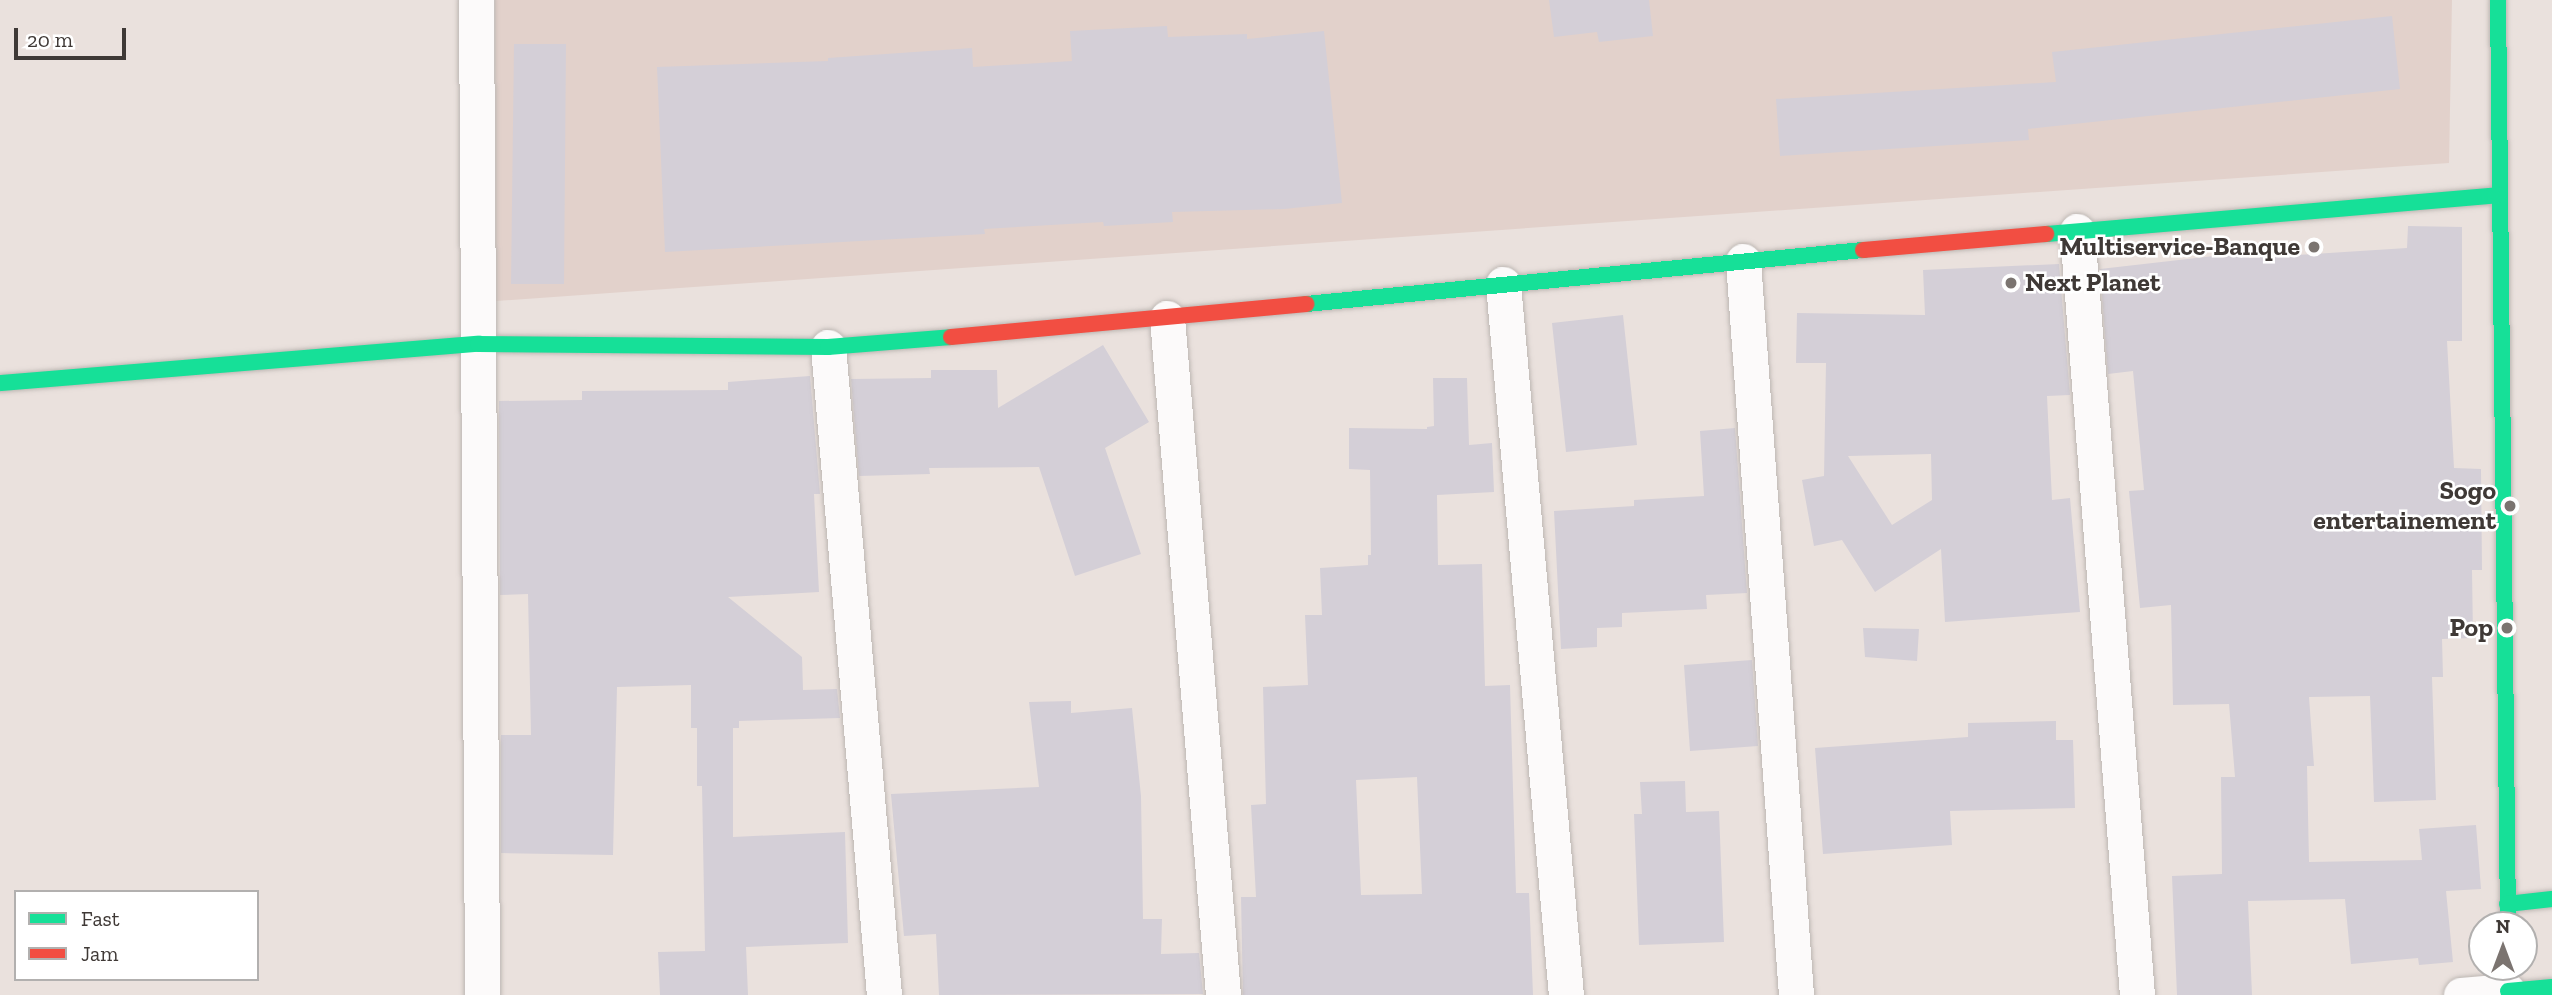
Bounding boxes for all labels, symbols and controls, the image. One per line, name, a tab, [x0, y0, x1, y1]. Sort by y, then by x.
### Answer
scale bar	[18, 14, 130, 58]
text: 20 m	[27, 27, 73, 52]
place label: Multiservice-Banque	[2059, 231, 2300, 263]
marker: Multiservice-Banque	[2306, 239, 2322, 255]
place label: Next Planet	[2025, 267, 2160, 299]
marker: Next Planet	[2003, 275, 2019, 291]
place label: Sogo entertainement	[2313, 475, 2496, 536]
marker: Sogo entertainement	[2502, 498, 2518, 514]
place label: Pop	[2449, 612, 2493, 644]
marker: Pop	[2499, 620, 2515, 636]
legend	[14, 890, 259, 981]
text: Fast	[81, 906, 120, 931]
north arrow	[2468, 911, 2538, 981]
text: N	[2496, 915, 2510, 938]
text: Jam	[81, 941, 118, 966]

